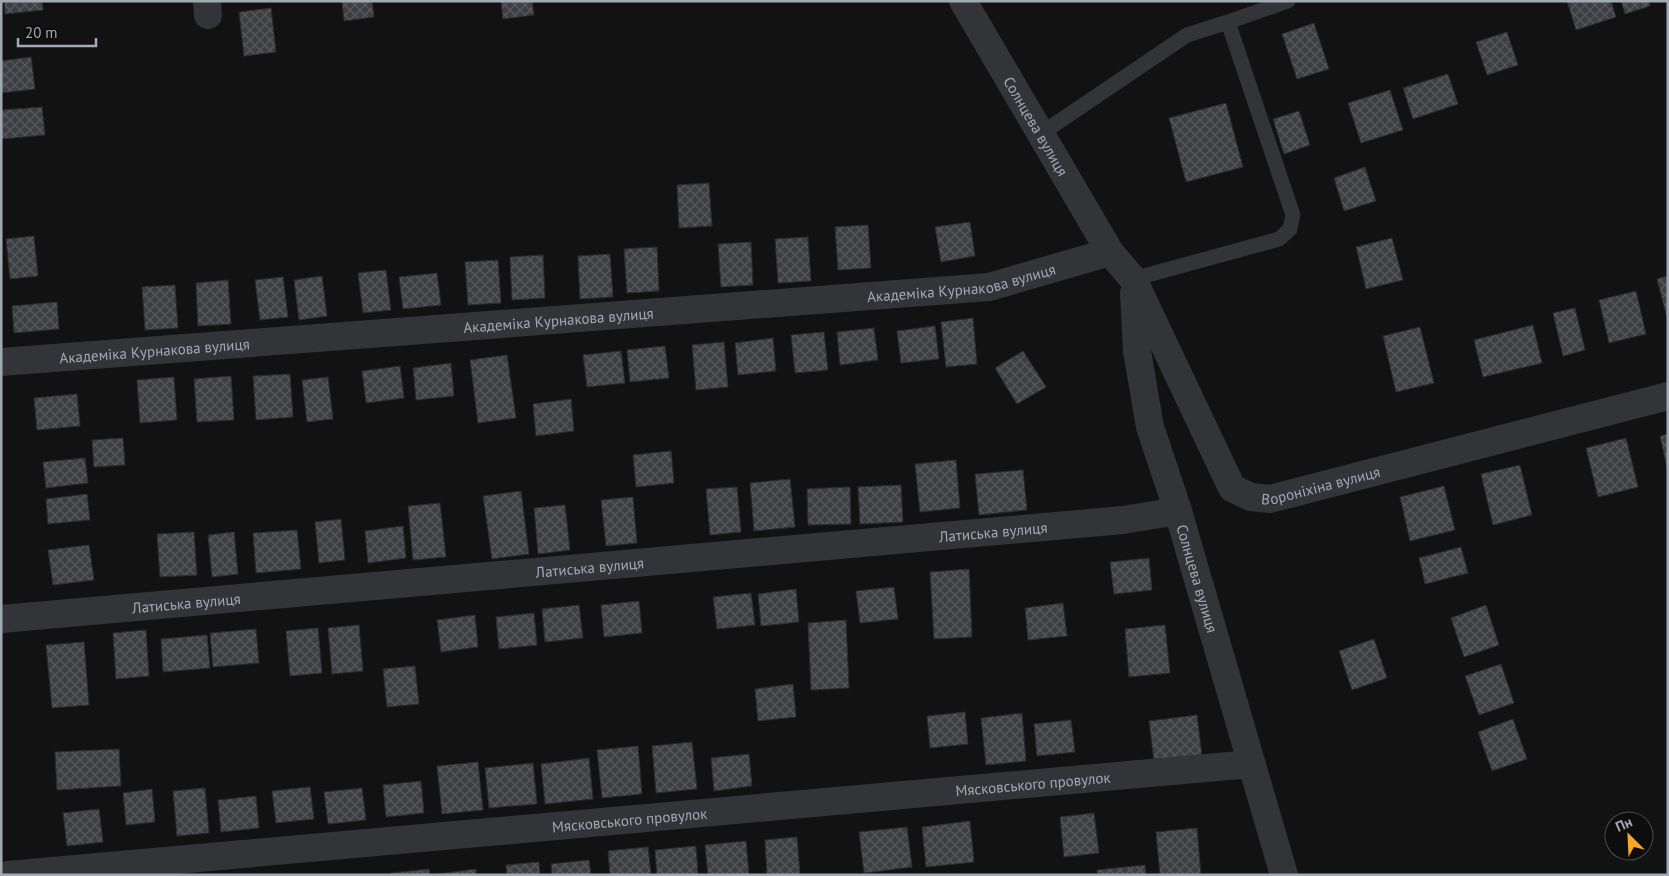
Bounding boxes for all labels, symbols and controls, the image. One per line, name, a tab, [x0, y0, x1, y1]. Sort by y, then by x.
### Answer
scale bar	[18, 15, 95, 47]
text: 20 m	[25, 23, 58, 42]
street label: Солнцева вулиця	[1000, 73, 1073, 179]
street label: Академіка Курнакова вулиця	[866, 259, 1057, 306]
street label: Академіка Курнакова вулиця	[463, 303, 654, 336]
street label: Академіка Курнакова вулиця	[59, 334, 250, 367]
street label: Вороніхіна вулиця	[1260, 461, 1382, 508]
street label: Латиська вулиця	[937, 517, 1048, 546]
street label: Солнцева вулиця	[1173, 522, 1222, 635]
street label: Латиська вулиця	[534, 553, 645, 581]
street label: Латиська вулиця	[130, 588, 241, 617]
street label: Мясковського провулок	[955, 767, 1112, 800]
street label: Мясковського провулок	[551, 803, 709, 836]
north arrow	[1604, 811, 1654, 861]
text: Пн	[1613, 813, 1635, 836]

